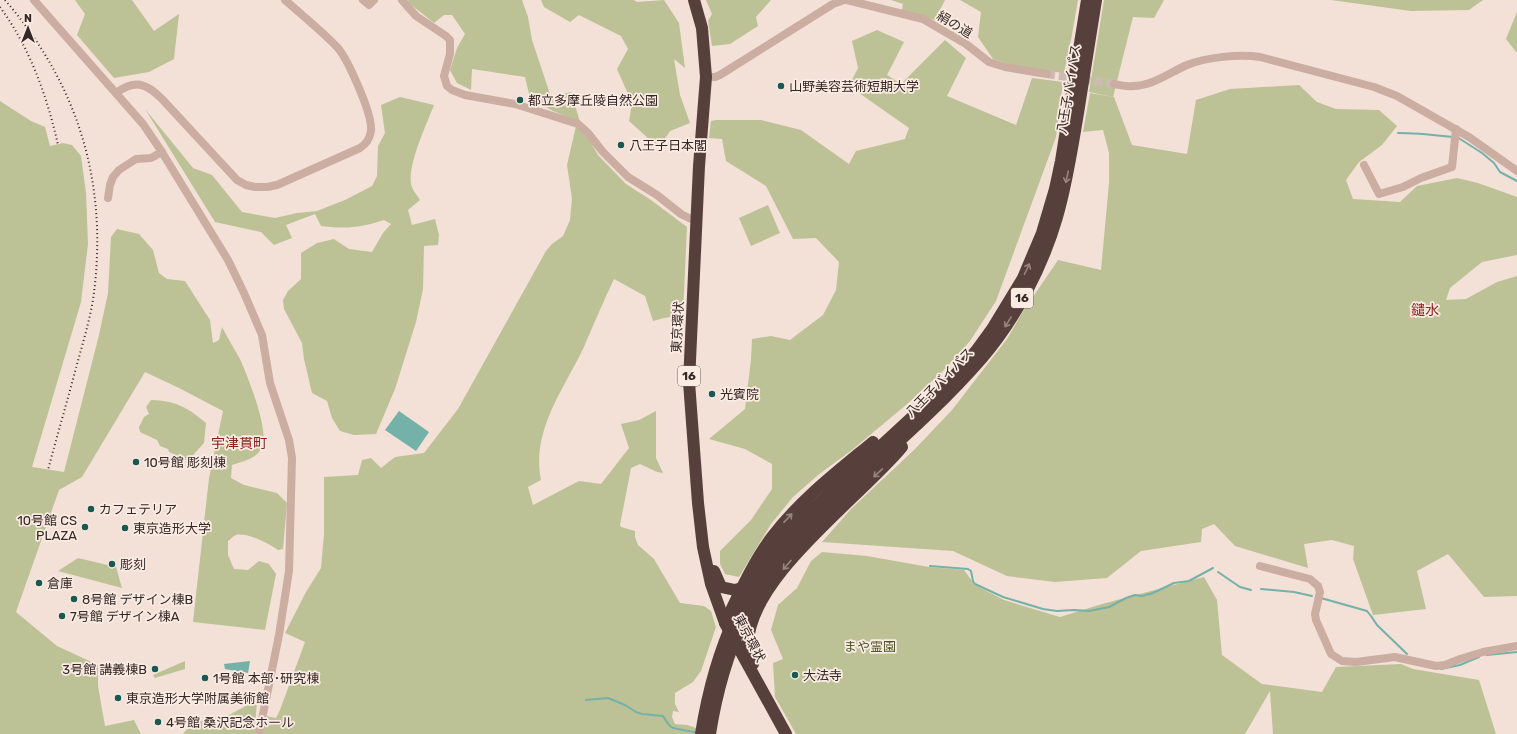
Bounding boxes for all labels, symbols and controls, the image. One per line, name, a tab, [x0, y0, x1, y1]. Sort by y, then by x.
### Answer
north arrow	[8, 8, 48, 48]
street label: 絹の道	[934, 8, 975, 41]
text: N	[24, 12, 32, 25]
street label: 八王子バイパス	[1054, 43, 1083, 135]
place label: 山野美容芸術短期大学	[789, 79, 919, 94]
marker: 山野美容芸術短期大学	[776, 81, 786, 91]
place label: 都立多摩丘陵自然公園	[528, 93, 658, 108]
marker: 都立多摩丘陵自然公園	[515, 95, 525, 105]
place label: 八王子日本閣	[629, 138, 707, 153]
marker: 八王子日本閣	[616, 140, 626, 150]
one-way arrow	[1063, 170, 1071, 183]
one-way arrow	[1024, 264, 1031, 276]
road number: 16	[1011, 288, 1033, 308]
street label: 東京環状	[669, 301, 686, 353]
district label: 鑓水	[1411, 302, 1439, 319]
one-way arrow	[1003, 316, 1011, 328]
street label: 八王子バイパス	[902, 344, 976, 420]
road number: 16	[678, 366, 700, 386]
place label: 光賓院	[720, 387, 759, 402]
marker: 光賓院	[707, 389, 717, 399]
district label: 宇津貫町	[211, 435, 267, 452]
place label: 10号館 彫刻棟	[144, 455, 226, 470]
marker: 10号館 彫刻棟	[131, 457, 141, 467]
one-way arrow	[873, 468, 883, 478]
place label: カフェテリア	[99, 502, 177, 517]
marker: カフェテリア	[86, 504, 96, 514]
place label: 10号館 CS PLAZA	[17, 513, 77, 543]
one-way arrow	[784, 513, 793, 523]
place label: 東京造形大学	[133, 521, 211, 536]
marker: 10号館 CS PLAZA	[80, 522, 90, 532]
marker: 東京造形大学	[120, 523, 130, 533]
place label: 彫刻	[120, 557, 146, 572]
marker: 彫刻	[107, 559, 117, 569]
one-way arrow	[782, 560, 791, 571]
place label: 倉庫	[47, 576, 73, 591]
marker: 倉庫	[34, 578, 44, 588]
place label: 8号館 デザイン棟B	[82, 592, 193, 607]
marker: 8号館 デザイン棟B	[69, 594, 79, 604]
place label: 7号館 デザイン棟A	[70, 609, 180, 624]
marker: 7号館 デザイン棟A	[57, 611, 67, 621]
street label: 東京環状	[731, 612, 768, 665]
park label: まや霊園	[844, 639, 896, 654]
place label: 3号館 講義棟B	[62, 662, 147, 677]
marker: 3号館 講義棟B	[150, 664, 160, 674]
place label: 大法寺	[803, 668, 842, 683]
marker: 大法寺	[790, 670, 800, 680]
place label: 1号館 本部･研究棟	[213, 671, 319, 686]
marker: 1号館 本部･研究棟	[200, 673, 210, 683]
place label: 東京造形大学附属美術館	[126, 691, 269, 706]
marker: 東京造形大学附属美術館	[113, 693, 123, 703]
place label: 4号館 桑沢記念ホール	[166, 715, 294, 730]
marker: 4号館 桑沢記念ホール	[153, 717, 163, 727]

